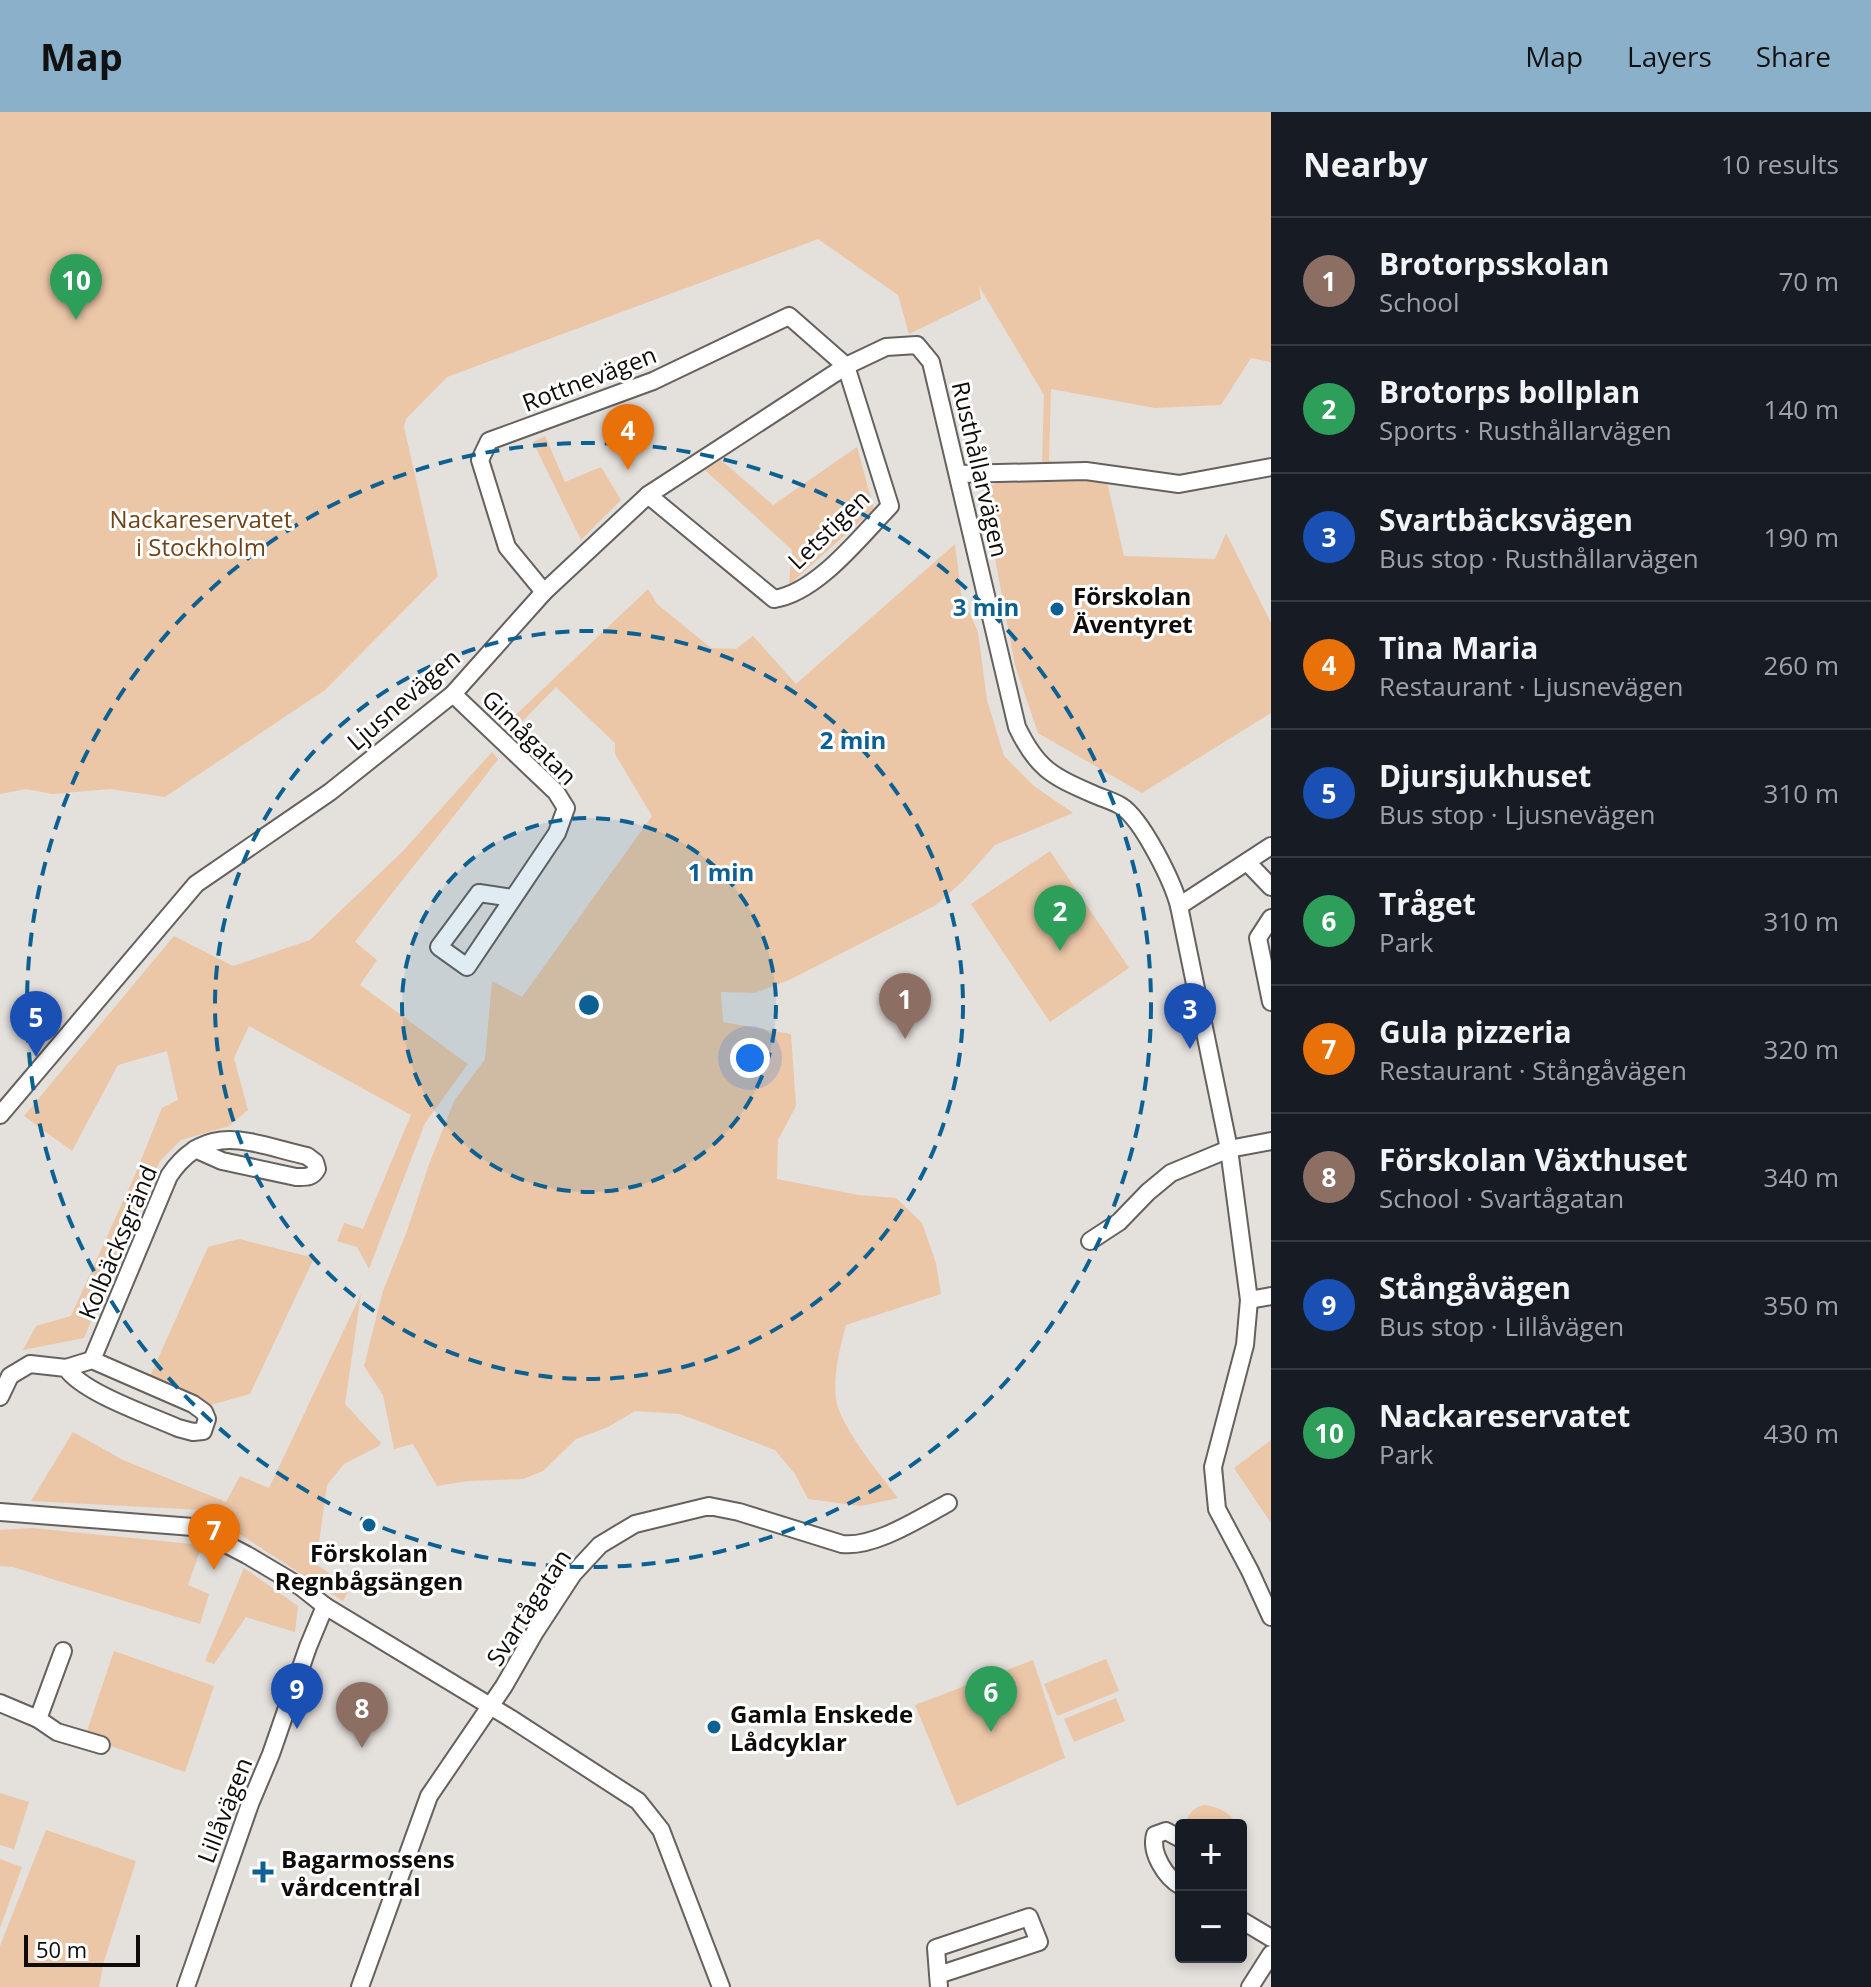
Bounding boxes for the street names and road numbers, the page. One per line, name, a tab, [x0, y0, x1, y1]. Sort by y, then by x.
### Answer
street label: Rottnevägen	[517, 337, 661, 419]
street label: Rusthållarvägen	[945, 378, 1017, 560]
street label: Letstigen	[780, 482, 876, 576]
street label: Ljusnevägen	[340, 641, 466, 757]
street label: Gimågatan	[475, 682, 585, 792]
street label: Kolbäcksgränd	[70, 1160, 164, 1324]
street label: Svartågatan	[478, 1542, 578, 1672]
street label: Lillåvägen	[189, 1752, 259, 1868]

